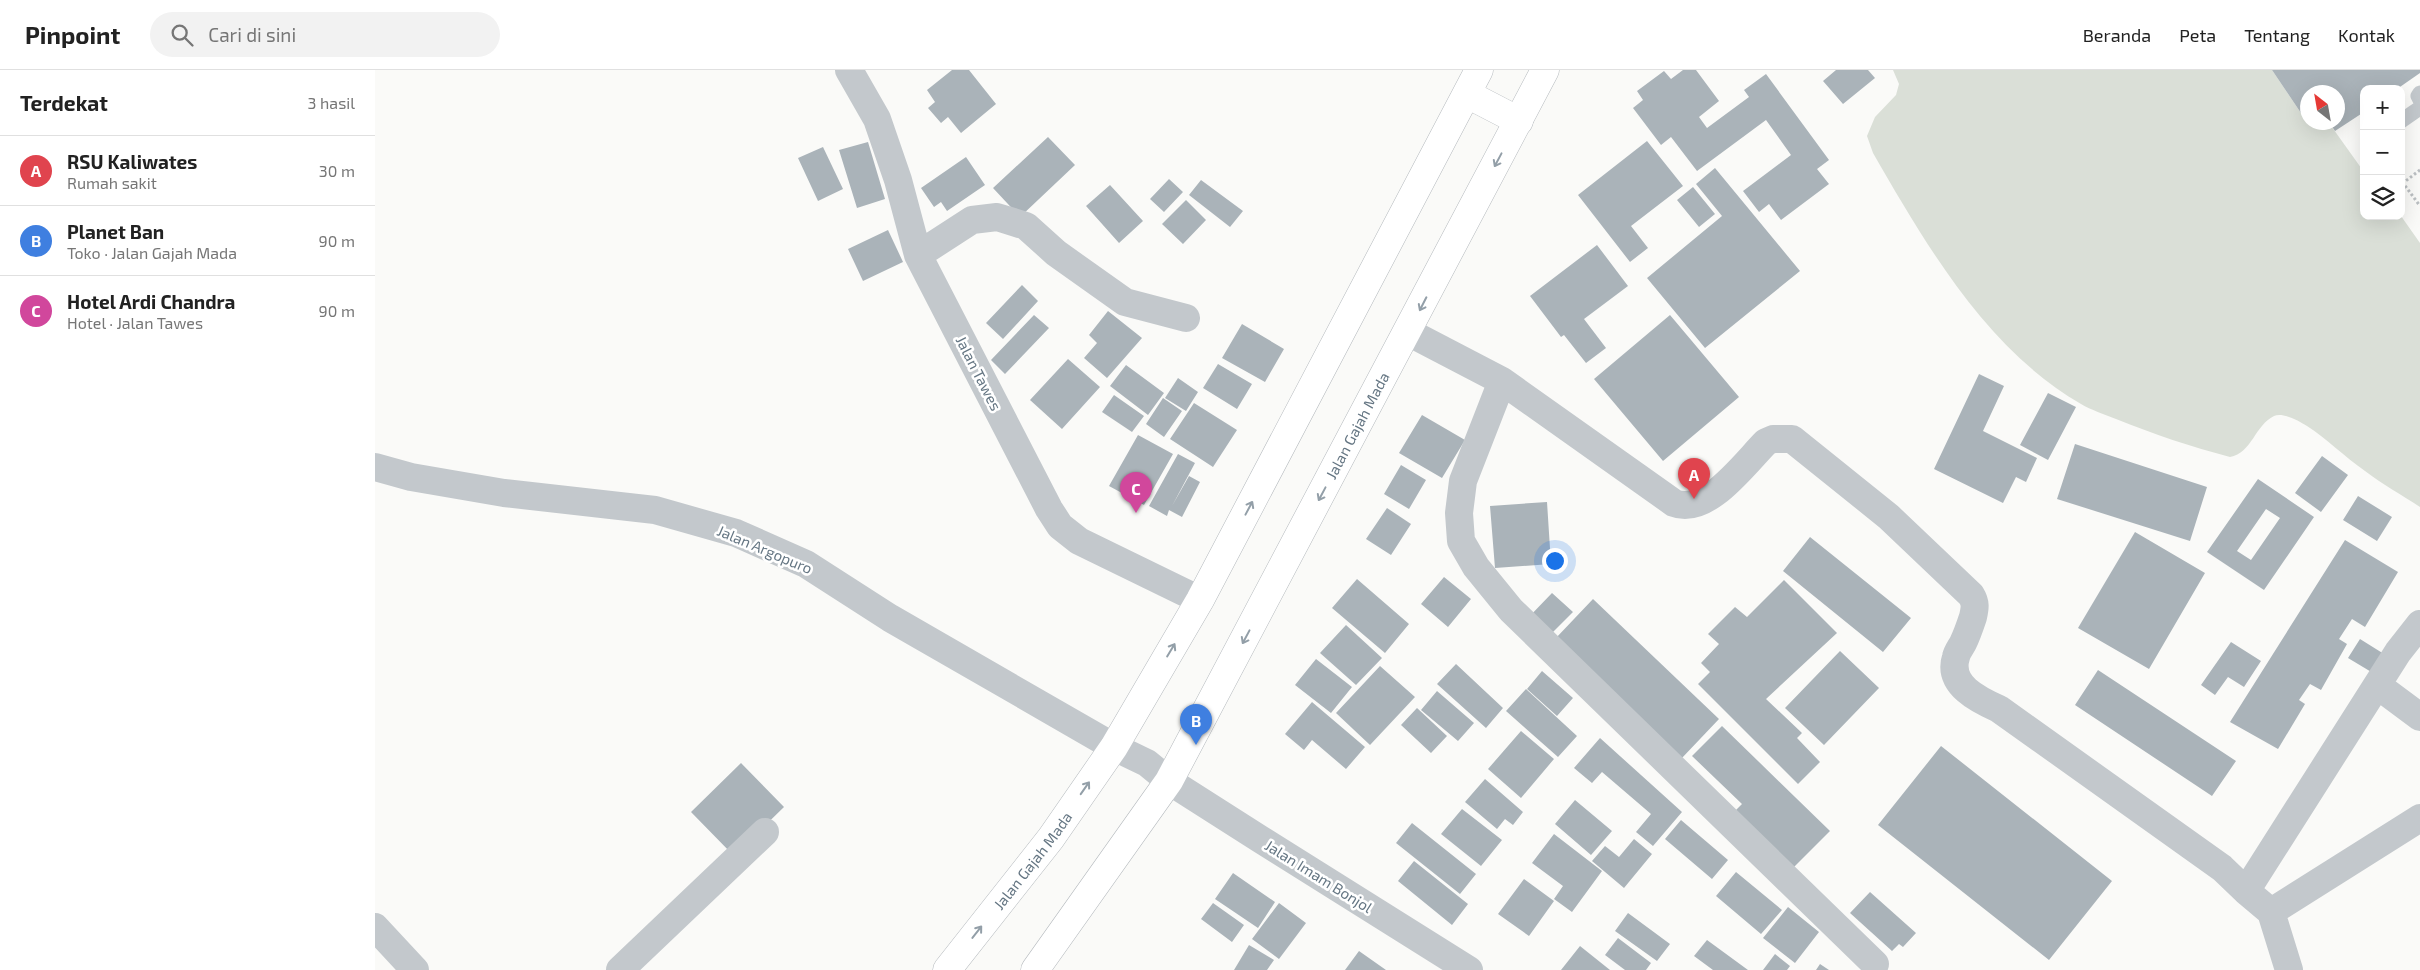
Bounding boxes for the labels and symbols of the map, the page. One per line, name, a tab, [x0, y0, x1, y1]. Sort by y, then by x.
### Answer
north arrow	[2300, 85, 2345, 130]
one-way arrow	[1493, 152, 1503, 167]
one-way arrow	[1418, 296, 1428, 311]
street label: Jalan Tawes	[953, 333, 1005, 413]
street label: Jalan Gajah Mada	[1321, 369, 1393, 482]
pin: A	[1678, 458, 1710, 499]
pin: C	[1120, 472, 1152, 513]
one-way arrow	[1317, 486, 1327, 501]
one-way arrow	[1245, 501, 1254, 516]
street label: Jalan Argopuro	[715, 521, 815, 577]
your location	[1542, 548, 1568, 574]
one-way arrow	[1241, 629, 1250, 644]
one-way arrow	[1166, 643, 1176, 658]
pin: B	[1180, 704, 1212, 745]
one-way arrow	[1080, 781, 1090, 795]
street label: Jalan Gajah Mada	[989, 808, 1076, 913]
street label: Jalan Imam Bonjol	[1261, 836, 1376, 917]
one-way arrow	[972, 925, 982, 939]

